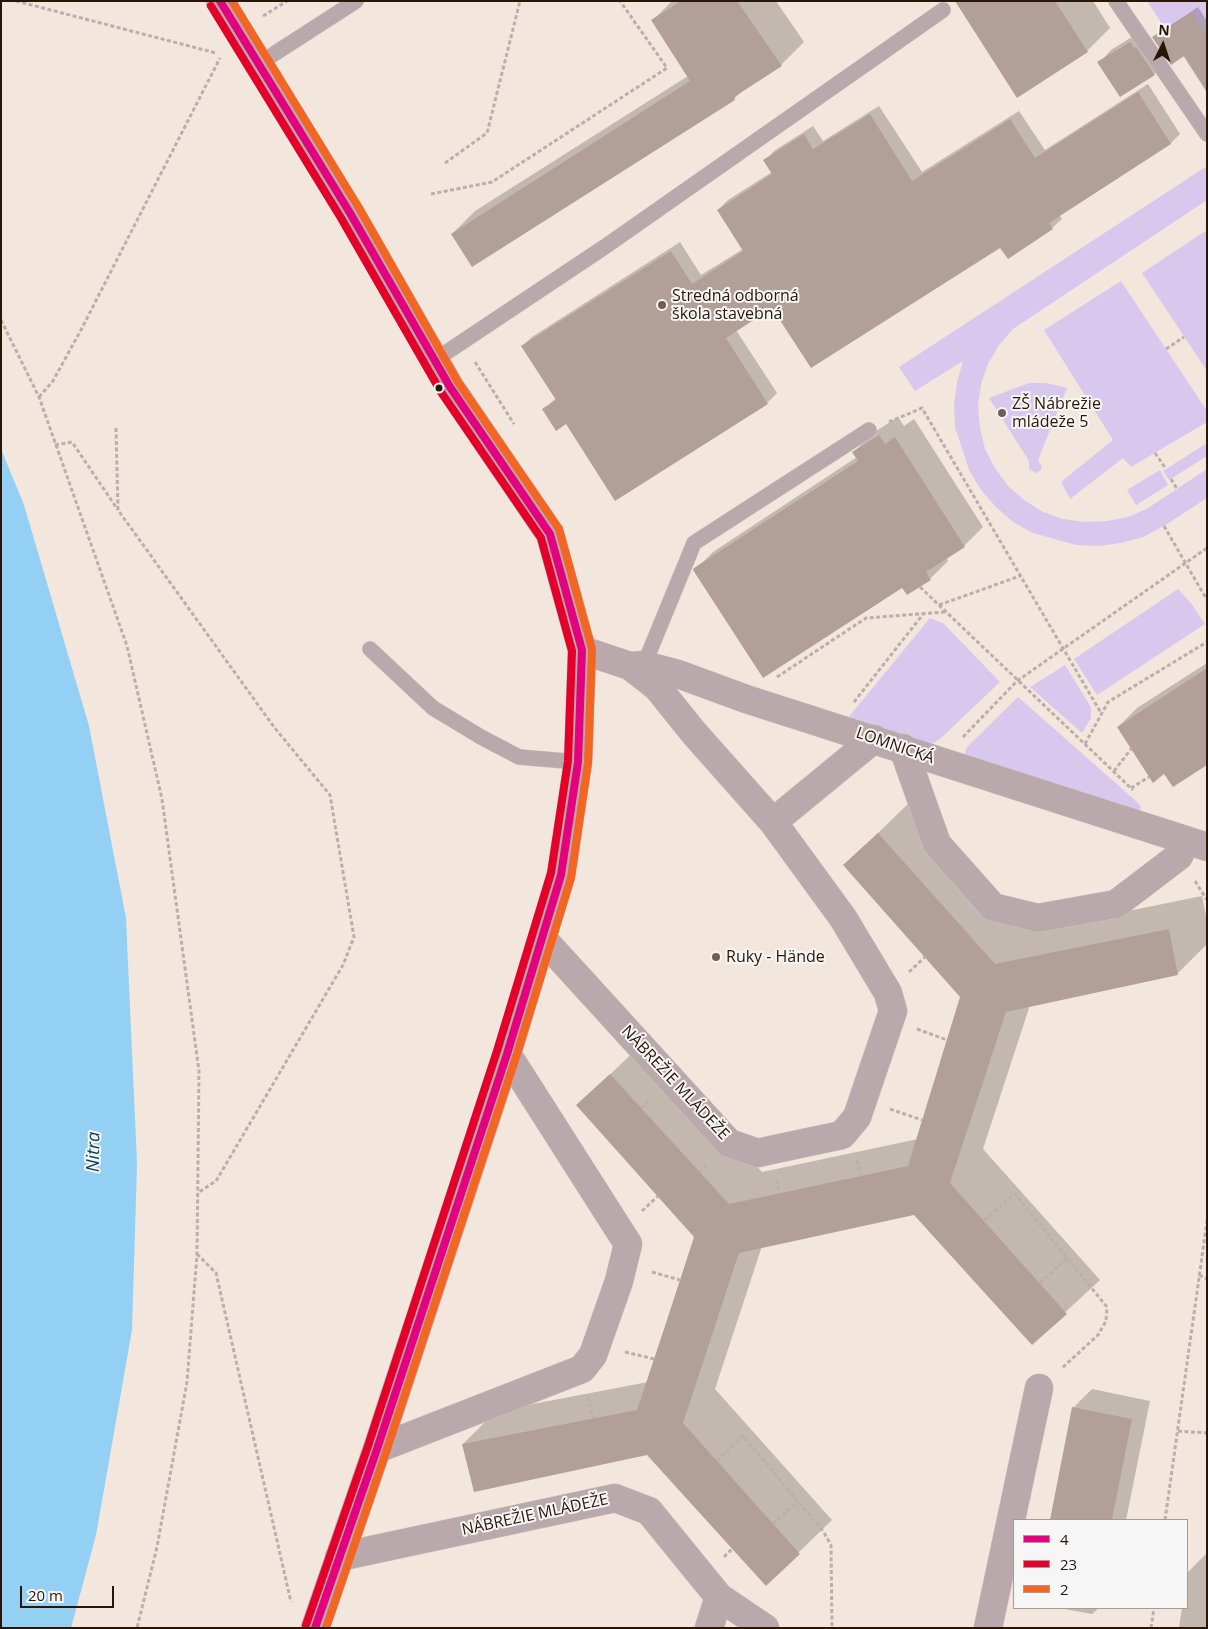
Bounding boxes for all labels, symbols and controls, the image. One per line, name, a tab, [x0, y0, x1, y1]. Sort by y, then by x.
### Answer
north arrow	[1138, 20, 1188, 70]
text: N	[1158, 20, 1170, 39]
place label: Stredná odborná škola stavebná	[672, 286, 799, 324]
marker: Stredná odborná škola stavebná	[656, 299, 668, 311]
unlabelled marker	[434, 383, 444, 393]
place label: ZŠ Nábrežie mládeže 5	[1012, 394, 1101, 432]
marker: ZŠ Nábrežie mládeže 5	[996, 407, 1008, 419]
street label: LOMNICKÁ	[853, 724, 937, 768]
place label: Ruky - Hände	[726, 947, 825, 967]
marker: Ruky - Hände	[710, 951, 722, 963]
street label: NÁBREŽIE MLÁDEŽE	[617, 1022, 733, 1144]
water label: Nitra	[83, 1132, 105, 1172]
street label: NÁBREŽIE MLÁDEŽE	[460, 1490, 610, 1540]
legend	[1013, 1519, 1188, 1609]
text: 4	[1060, 1529, 1069, 1549]
text: 23	[1060, 1554, 1077, 1574]
scale bar	[22, 1576, 116, 1608]
text: 2	[1060, 1579, 1069, 1599]
text: 20 m	[28, 1585, 63, 1605]

